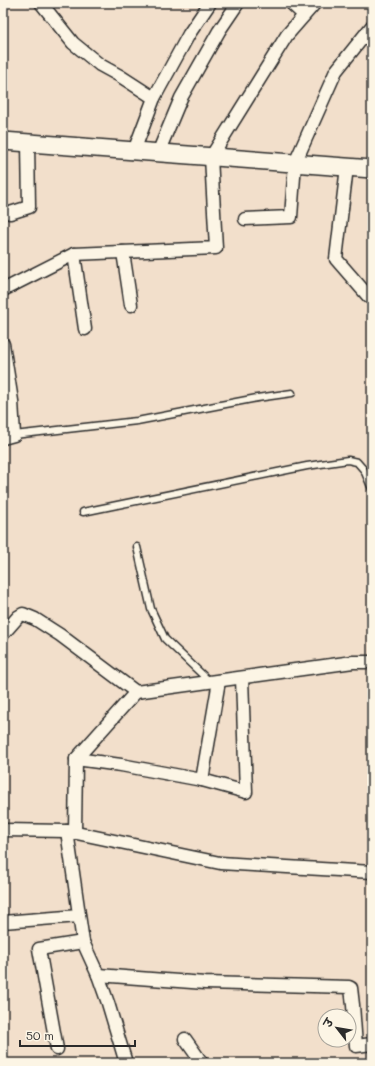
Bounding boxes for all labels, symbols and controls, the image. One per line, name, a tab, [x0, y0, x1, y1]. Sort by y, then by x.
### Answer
north arrow	[317, 1008, 357, 1048]
text: उ	[319, 1014, 337, 1030]
scale bar	[20, 1022, 135, 1048]
text: 50 m	[26, 1027, 54, 1043]

